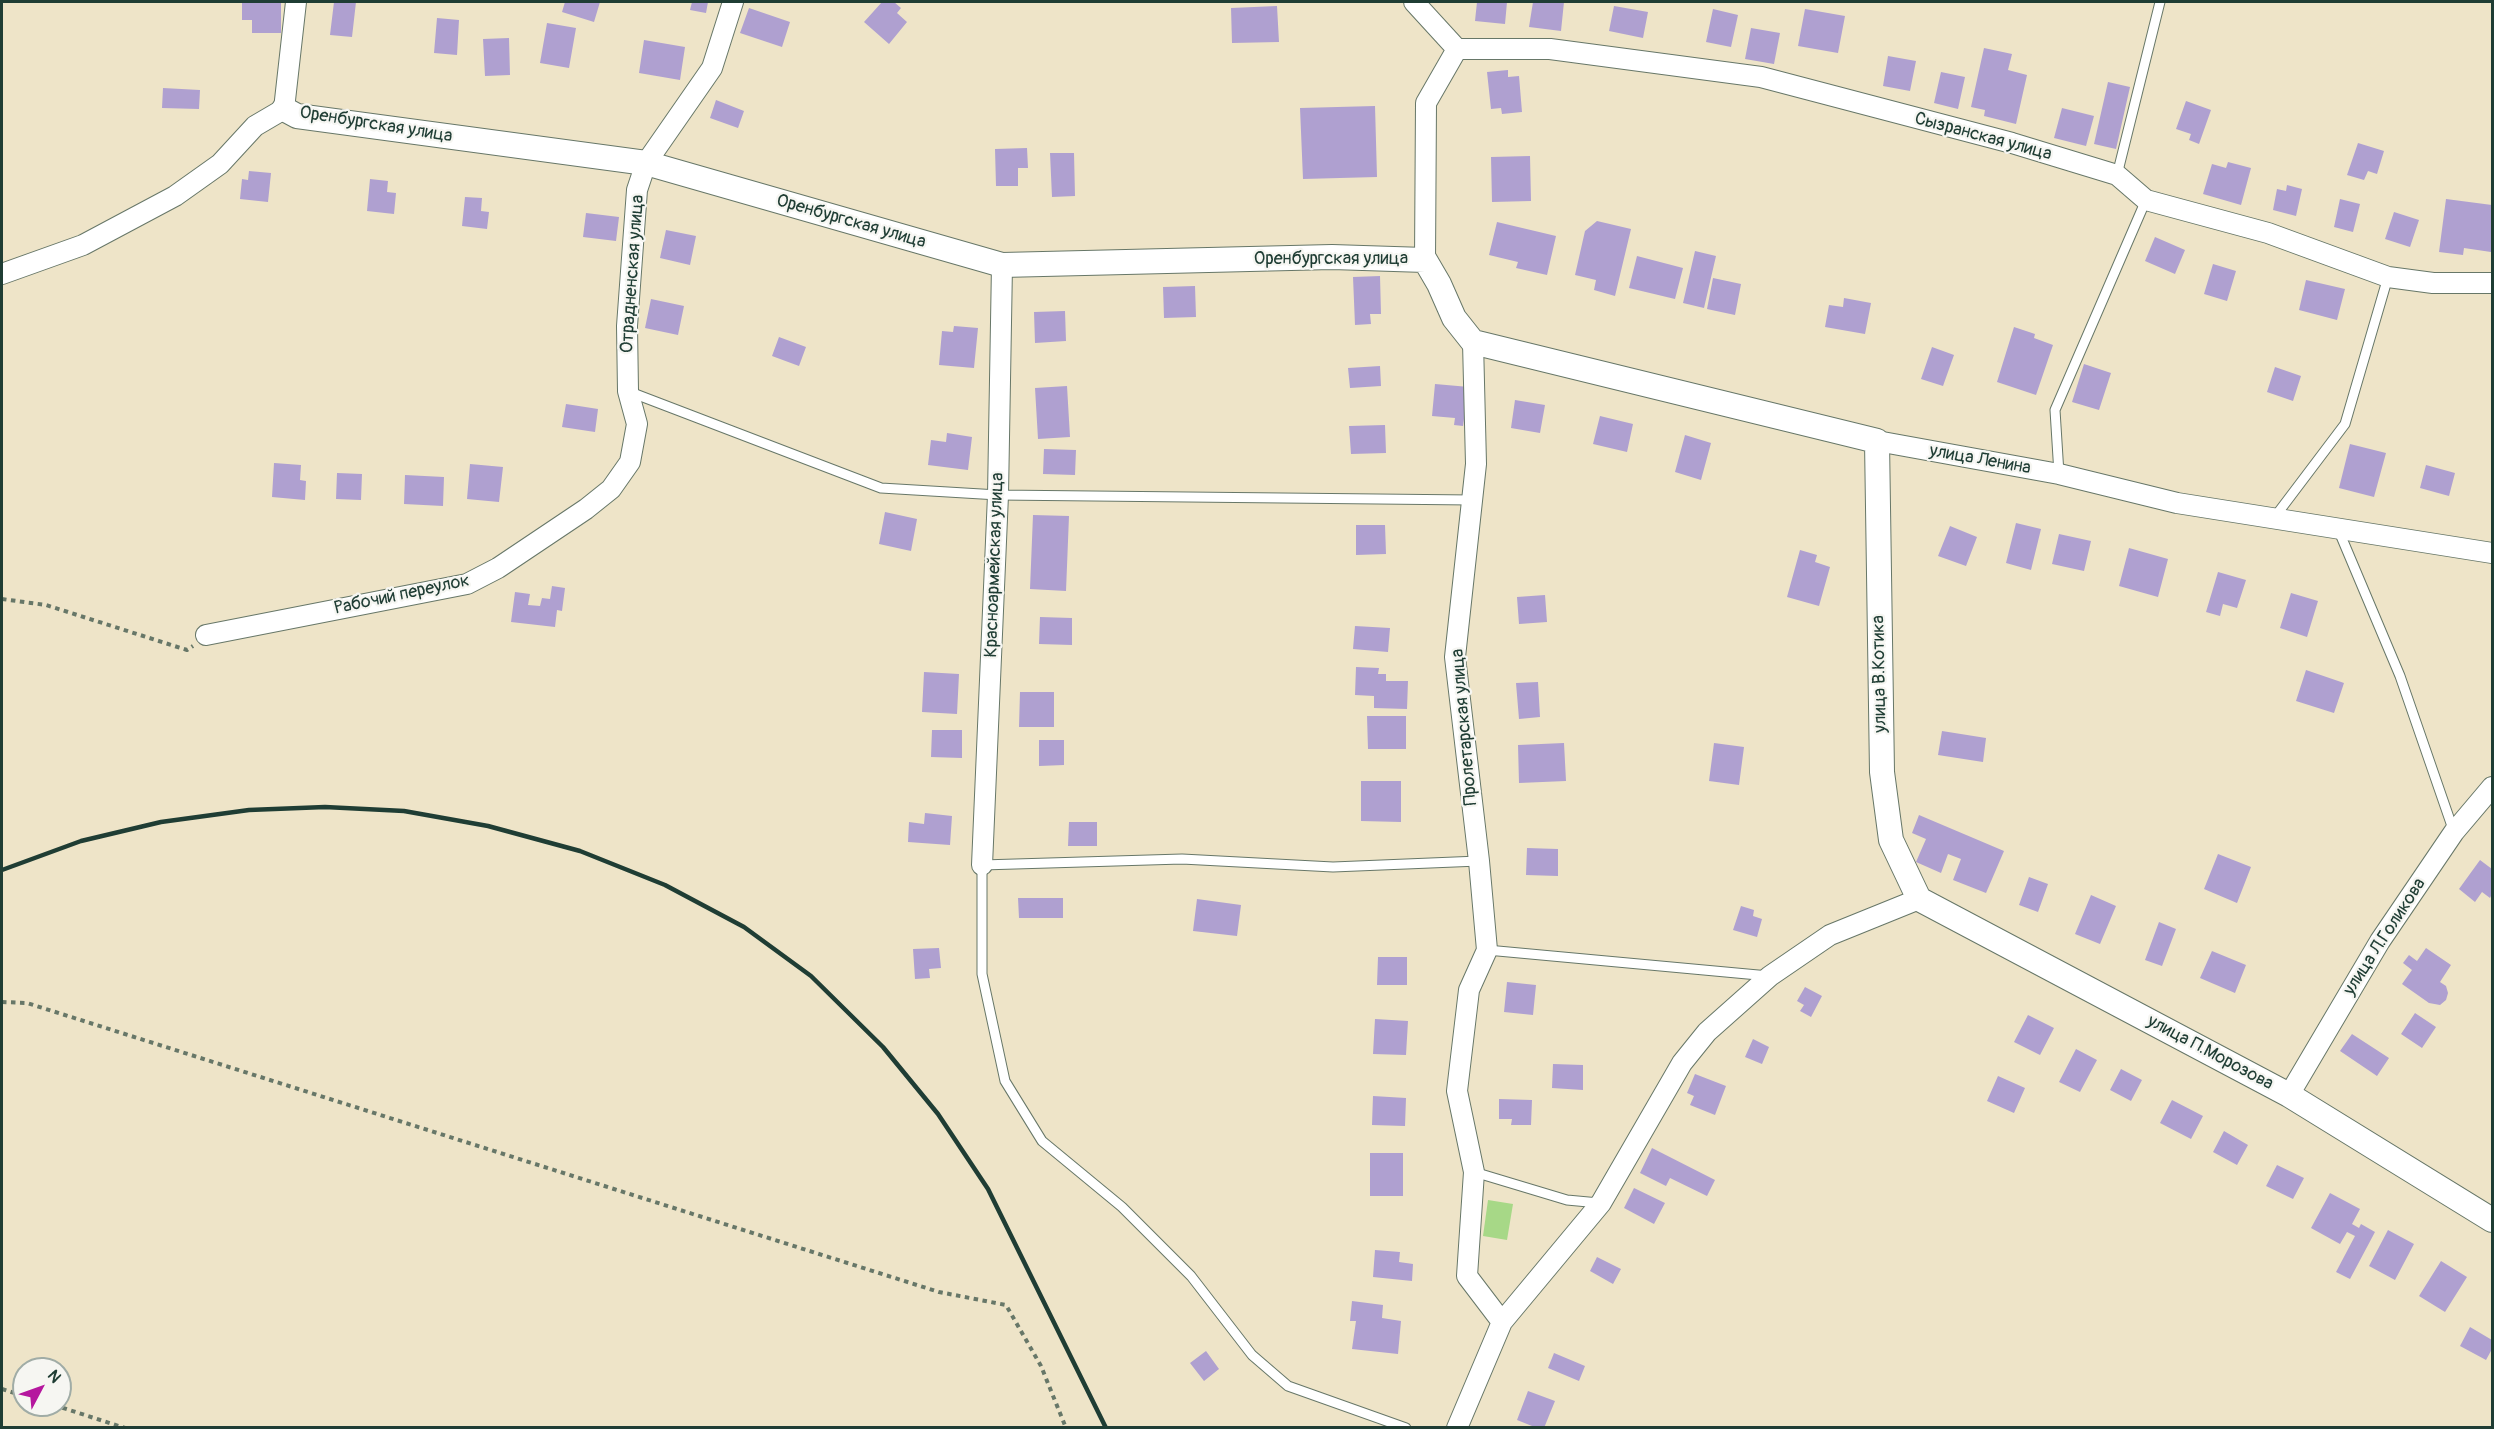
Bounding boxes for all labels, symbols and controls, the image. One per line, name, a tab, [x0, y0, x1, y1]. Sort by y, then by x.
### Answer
street label: Оренбургская улица	[298, 102, 454, 148]
street label: Сызранская улица	[1912, 108, 2054, 166]
street label: Оренбургская улица	[774, 190, 928, 254]
street label: Отрадненская улица	[617, 194, 649, 354]
street label: Оренбургская улица	[1254, 248, 1408, 270]
street label: улица Ленина	[1928, 440, 2032, 480]
street label: Красноармейская улица	[981, 472, 1009, 658]
street label: Рабочий переулок	[332, 570, 472, 620]
street label: улица В.Котика	[1868, 615, 1892, 733]
street label: Пролетарская улица	[1447, 648, 1483, 806]
street label: улица Л.Голикова	[2339, 874, 2431, 1000]
street label: улица П.Морозова	[2143, 1011, 2277, 1095]
north arrow	[12, 1357, 72, 1417]
text: N	[43, 1366, 65, 1387]

